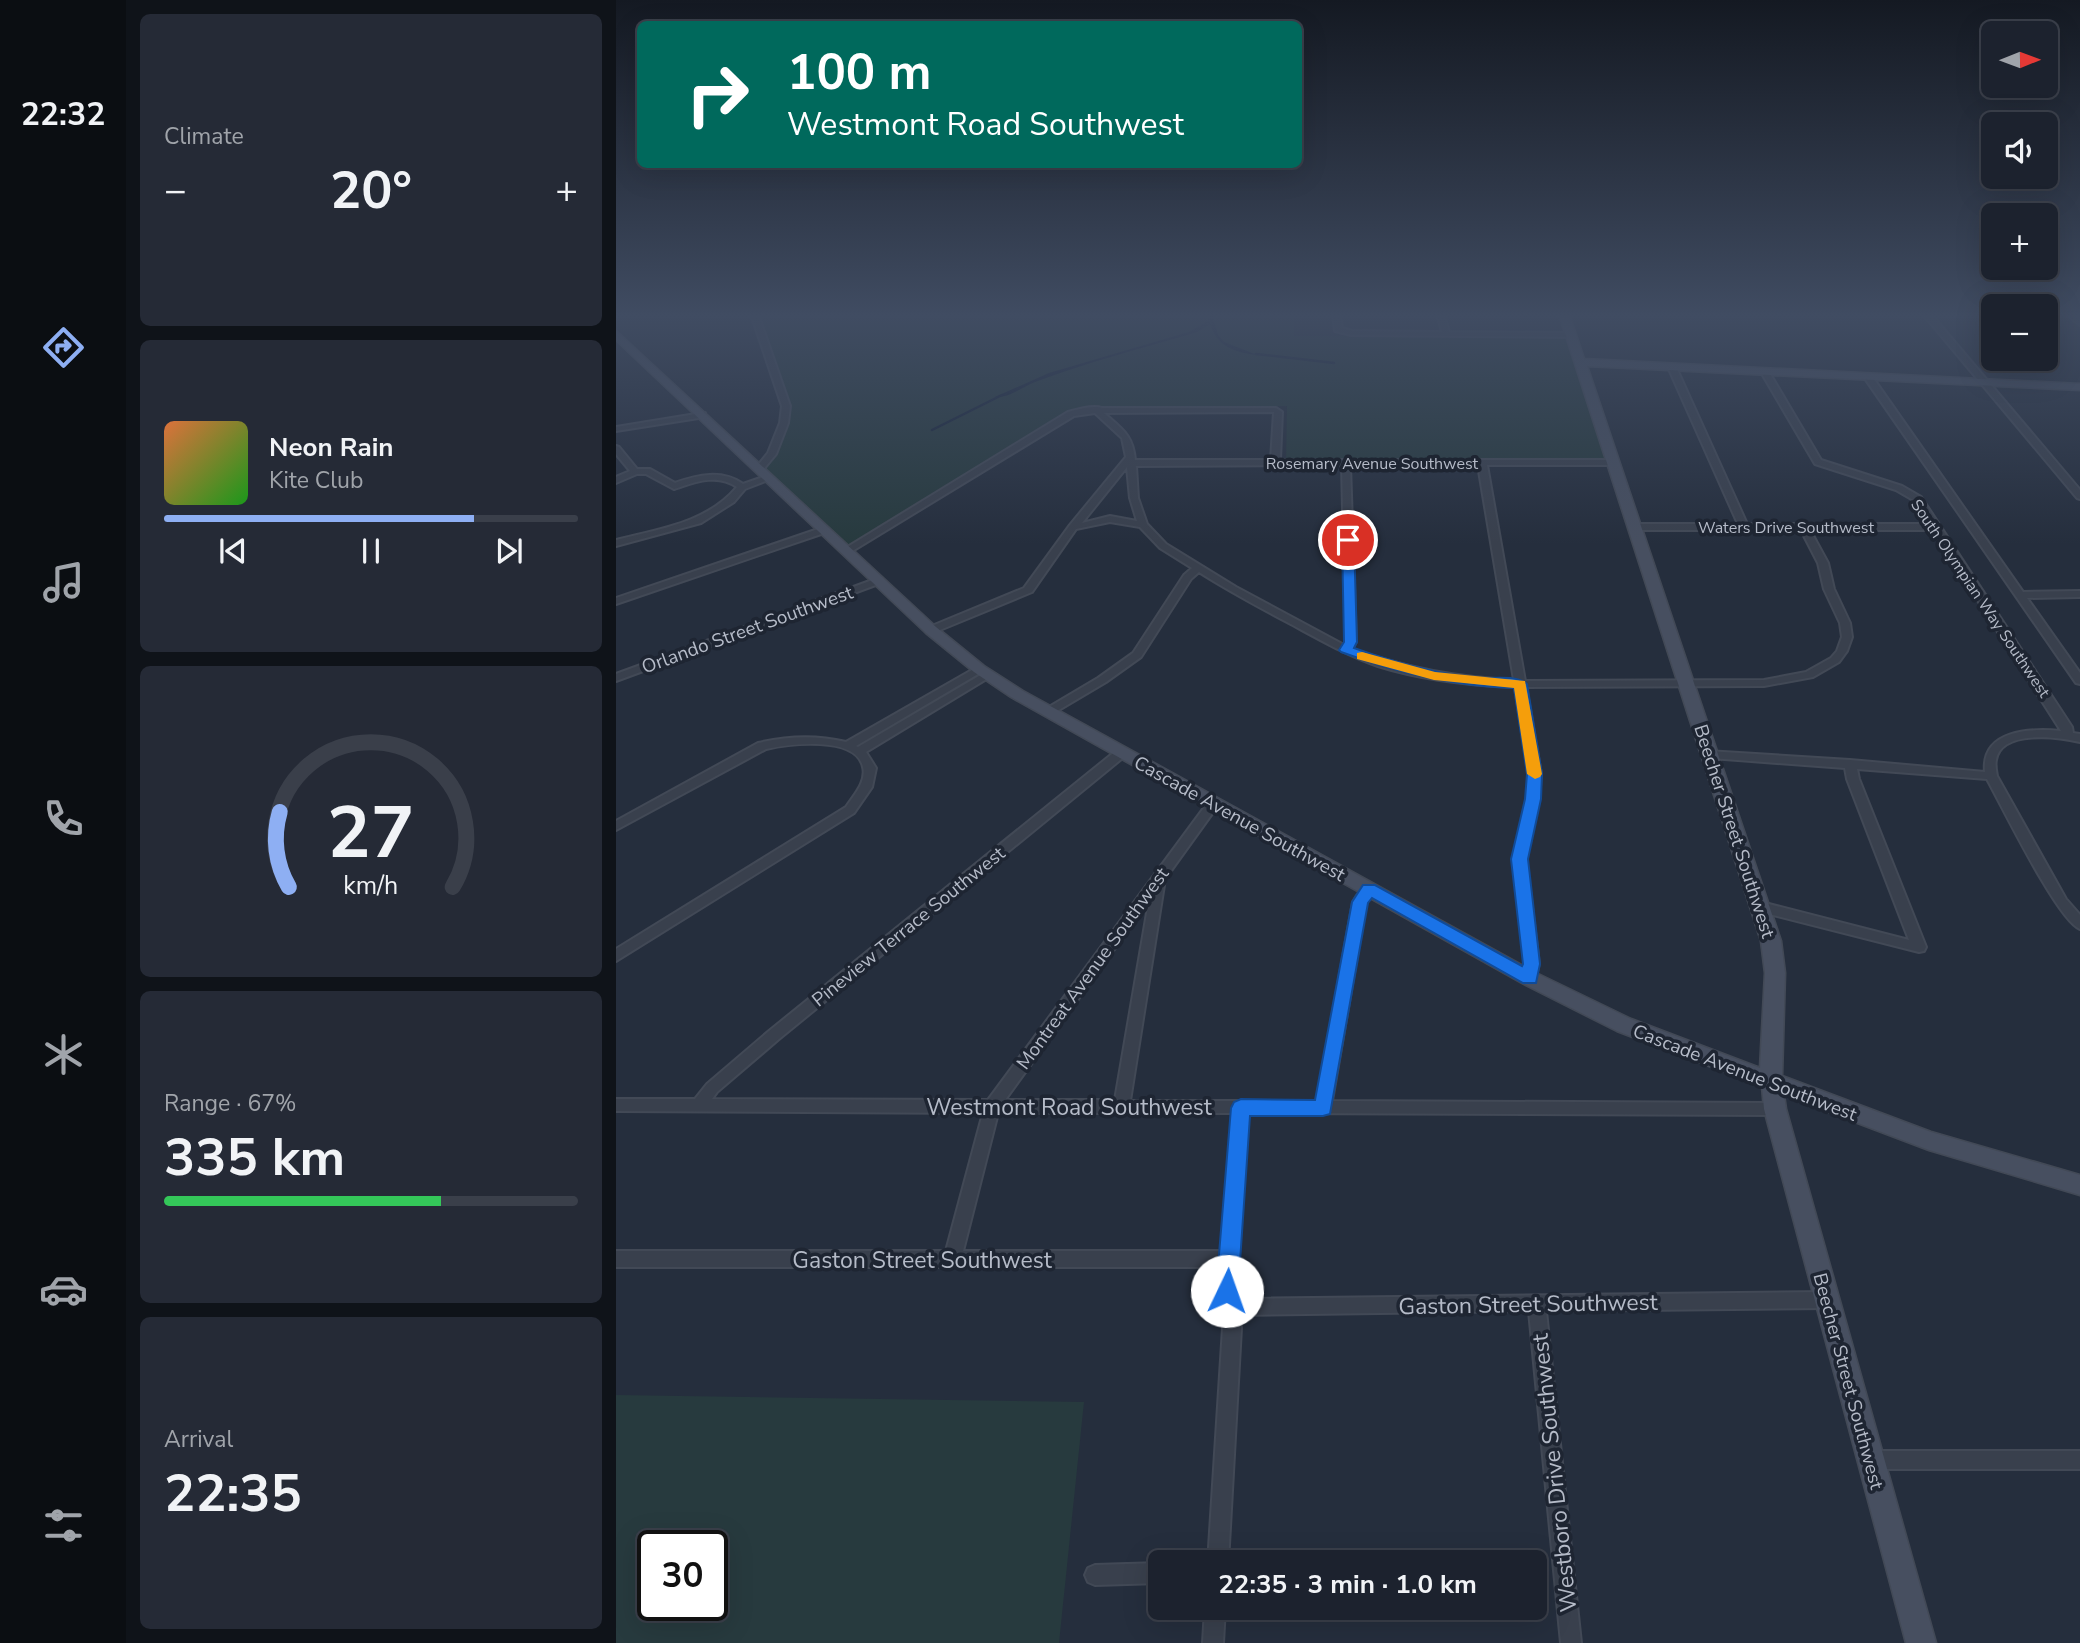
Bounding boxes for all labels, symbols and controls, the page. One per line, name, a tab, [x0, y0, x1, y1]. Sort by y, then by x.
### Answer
north arrow	[1981, 21, 2058, 98]
map controls	[1981, 21, 2058, 371]
text: 100 m	[787, 39, 931, 106]
icon: right	[672, 49, 763, 140]
text: 22:32	[21, 93, 105, 136]
text: Westmont Road Southwest	[787, 103, 1184, 146]
button: sound	[1981, 112, 2058, 189]
text: Climate	[164, 121, 244, 152]
text: 20°	[330, 155, 412, 226]
text: −	[164, 165, 187, 216]
text: +	[555, 165, 578, 216]
button: +	[1981, 203, 2058, 280]
button: −	[1981, 294, 2058, 371]
icon: directions	[39, 323, 88, 372]
text: Neon Rain	[269, 430, 394, 465]
street label: Rosemary Avenue Southwest	[1266, 453, 1479, 475]
text: Kite Club	[269, 465, 363, 496]
street label: South Olympian Way Southwest	[1905, 495, 2055, 702]
pin	[1318, 510, 1378, 570]
street label: Waters Drive Southwest	[1698, 517, 1874, 539]
icon: arrive	[1329, 521, 1367, 559]
icon: previous	[214, 532, 252, 570]
icon: pause	[352, 532, 390, 570]
icon: next	[490, 532, 528, 570]
icon: music	[39, 558, 88, 607]
street label: Orlando Street Southwest	[638, 579, 857, 680]
street label: Beecher Street Southwest	[1687, 721, 1781, 942]
street label: Cascade Avenue Southwest	[1129, 750, 1350, 888]
text: 27	[327, 784, 415, 884]
icon: phone	[39, 794, 88, 843]
street label: Pineview Terrace Southwest	[807, 840, 1011, 1013]
street label: Montreat Avenue Southwest	[1011, 862, 1175, 1075]
text: km/h	[343, 869, 399, 903]
street label: Cascade Avenue Southwest	[1629, 1018, 1861, 1128]
icon: climate	[39, 1030, 88, 1079]
text: Range · 67%	[164, 1088, 296, 1119]
street label: Westmont Road Southwest	[926, 1092, 1213, 1123]
text: 335 km	[164, 1122, 345, 1193]
street label: Gaston Street Southwest	[792, 1245, 1053, 1276]
position arrow	[1190, 1254, 1264, 1328]
icon: car	[39, 1265, 88, 1314]
street label: Beecher Street Southwest	[1807, 1270, 1890, 1493]
street label: Gaston Street Southwest	[1398, 1287, 1659, 1322]
street label: Westboro Drive Southwest	[1524, 1331, 1585, 1614]
text: Arrival	[164, 1424, 233, 1455]
text: 22:35	[164, 1458, 302, 1529]
icon: filters	[39, 1501, 88, 1550]
speed limit sign: 30	[637, 1530, 728, 1621]
text: 22:35 · 3 min · 1.0 km	[1218, 1567, 1477, 1602]

